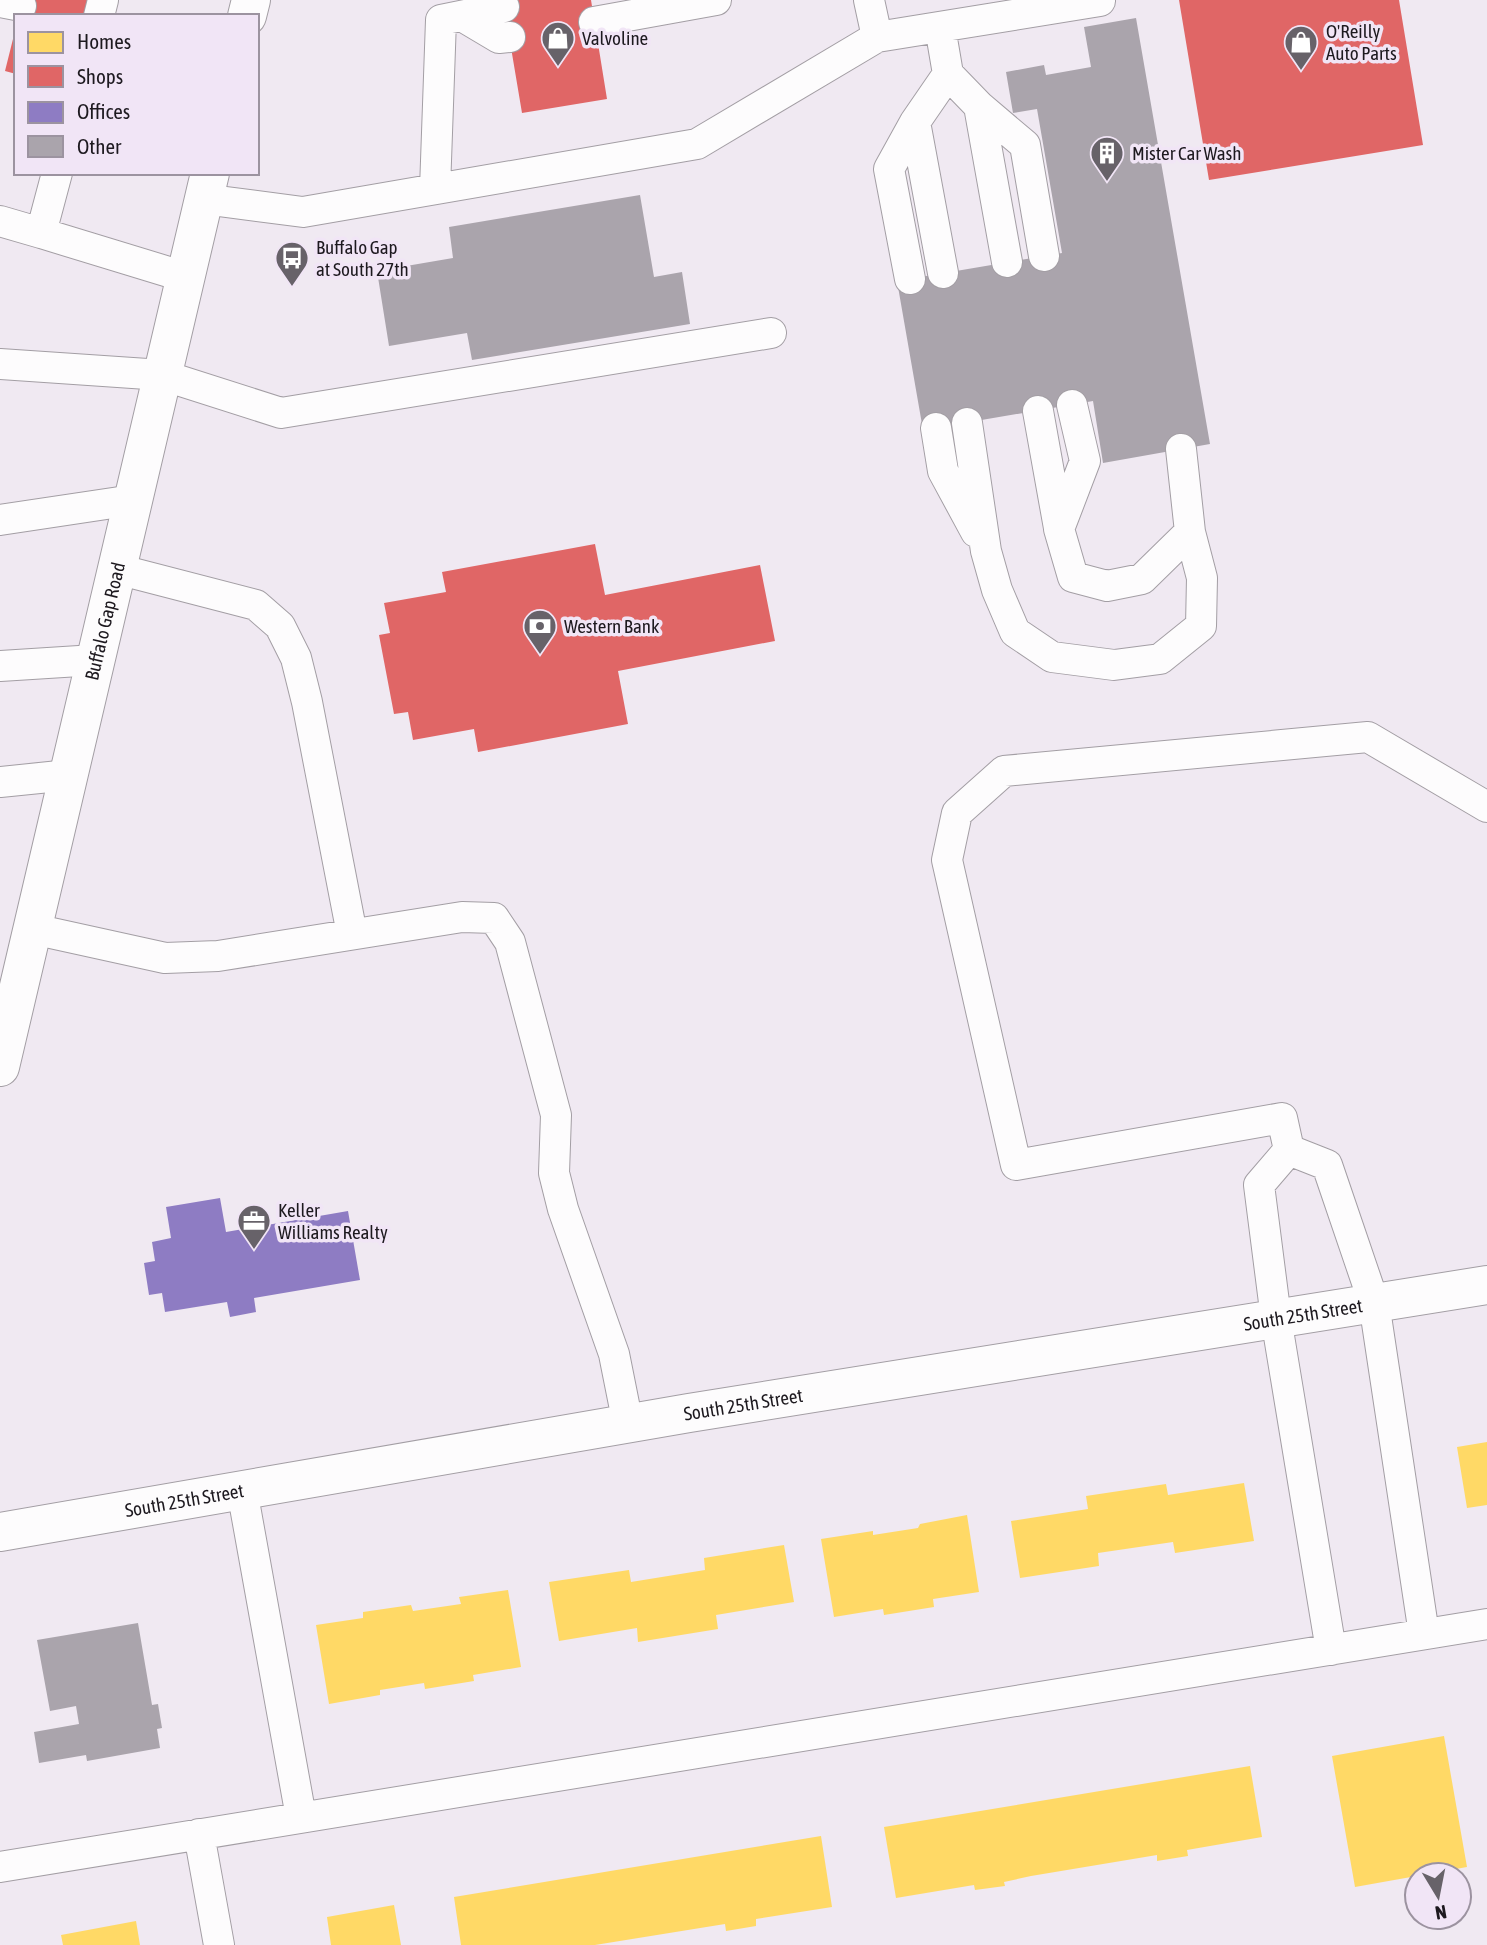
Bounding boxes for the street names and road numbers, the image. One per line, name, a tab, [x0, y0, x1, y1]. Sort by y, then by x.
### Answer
street label: Buffalo Gap Road	[80, 560, 129, 682]
street label: South 25th Street	[1242, 1294, 1364, 1335]
street label: South 25th Street	[682, 1384, 804, 1425]
street label: South 25th Street	[123, 1479, 245, 1521]

